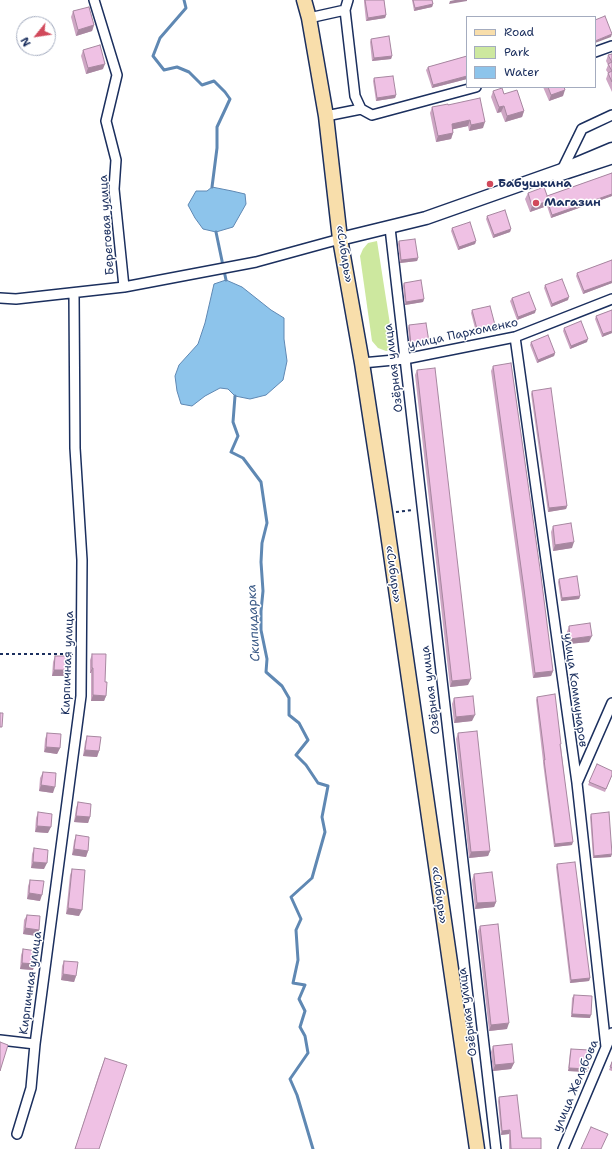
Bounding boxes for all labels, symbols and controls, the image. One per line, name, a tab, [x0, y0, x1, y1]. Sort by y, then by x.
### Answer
north arrow	[16, 16, 56, 56]
legend	[466, 16, 596, 88]
text: Road	[504, 24, 534, 40]
text: N	[17, 34, 35, 49]
text: Park	[504, 44, 530, 60]
text: Water	[504, 64, 539, 80]
street label: Береговая улица	[96, 174, 118, 276]
place label: Бабушкина	[498, 177, 572, 191]
marker: Бабушкина	[485, 179, 495, 189]
place label: Магазин	[544, 196, 601, 210]
marker: Магазин	[531, 198, 541, 208]
street label: «Сибирь»	[332, 224, 356, 284]
street label: улица Пархоменко	[407, 315, 519, 353]
street label: Озёрная улица	[381, 323, 407, 413]
street label: «Сибирь»	[382, 544, 404, 604]
water label: Скипидарка	[244, 584, 264, 662]
street label: Кирпичная улица	[59, 611, 77, 715]
street label: улица Коммунаров	[560, 632, 590, 748]
street label: Озёрная улица	[418, 645, 444, 735]
street label: «Сибирь»	[428, 865, 450, 925]
street label: Кирпичная улица	[17, 931, 45, 1035]
street label: Озёрная улица	[455, 967, 481, 1057]
street label: улица Желябова	[550, 1038, 602, 1134]

